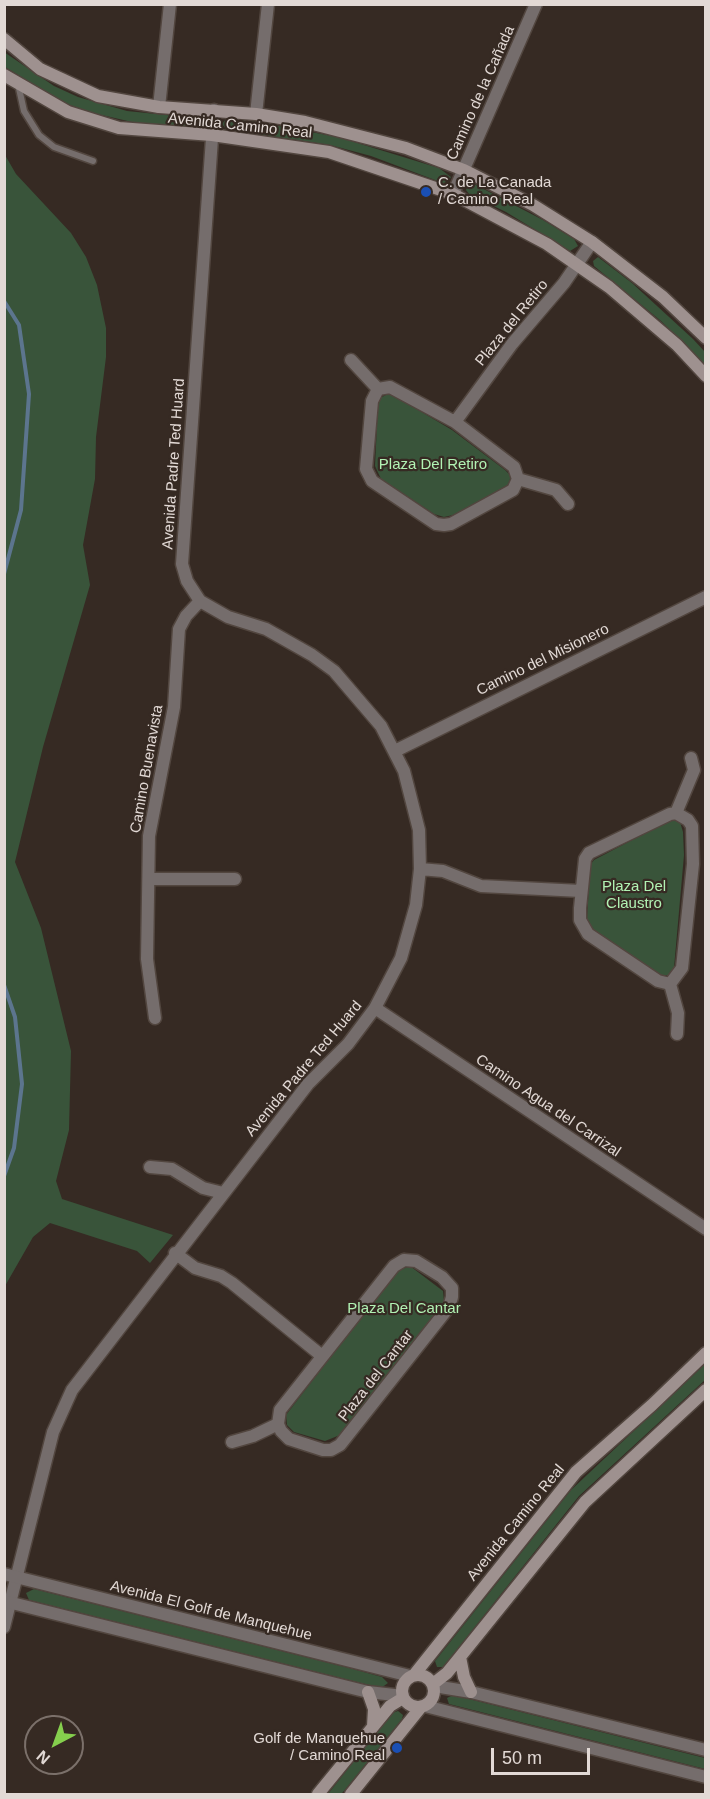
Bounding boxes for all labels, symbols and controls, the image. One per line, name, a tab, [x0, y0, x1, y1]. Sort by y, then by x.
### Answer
street label: Camino de la Cañada	[443, 23, 519, 163]
street label: Avenida Camino Real	[167, 109, 313, 143]
place label: C. de La Canada / Camino Real	[438, 174, 551, 209]
marker: C. de La Canada / Camino Real	[419, 185, 433, 199]
street label: Plaza del Retiro	[472, 276, 552, 370]
street label: Avenida Padre Ted Huard	[159, 378, 189, 550]
park label: Plaza Del Retiro	[379, 456, 487, 474]
street label: Camino del Misionero	[474, 620, 612, 700]
street label: Camino Buenavista	[127, 703, 167, 835]
park label: Plaza Del Claustro	[602, 878, 666, 913]
street label: Avenida Padre Ted Huard	[242, 998, 366, 1140]
street label: Camino Agua del Carrizal	[472, 1051, 624, 1161]
park label: Plaza Del Cantar	[347, 1300, 461, 1318]
street label: Plaza del Cantar	[335, 1327, 417, 1425]
street label: Avenida Camino Real	[463, 1461, 569, 1585]
street label: Avenida El Golf de Manquehue	[108, 1577, 314, 1645]
north arrow	[24, 1715, 84, 1775]
place label: Golf de Manquehue / Camino Real	[253, 1730, 385, 1765]
scale bar	[494, 1736, 593, 1774]
marker: Golf de Manquehue / Camino Real	[390, 1741, 404, 1755]
text: N	[33, 1747, 53, 1768]
text: 50 m	[502, 1748, 542, 1768]

